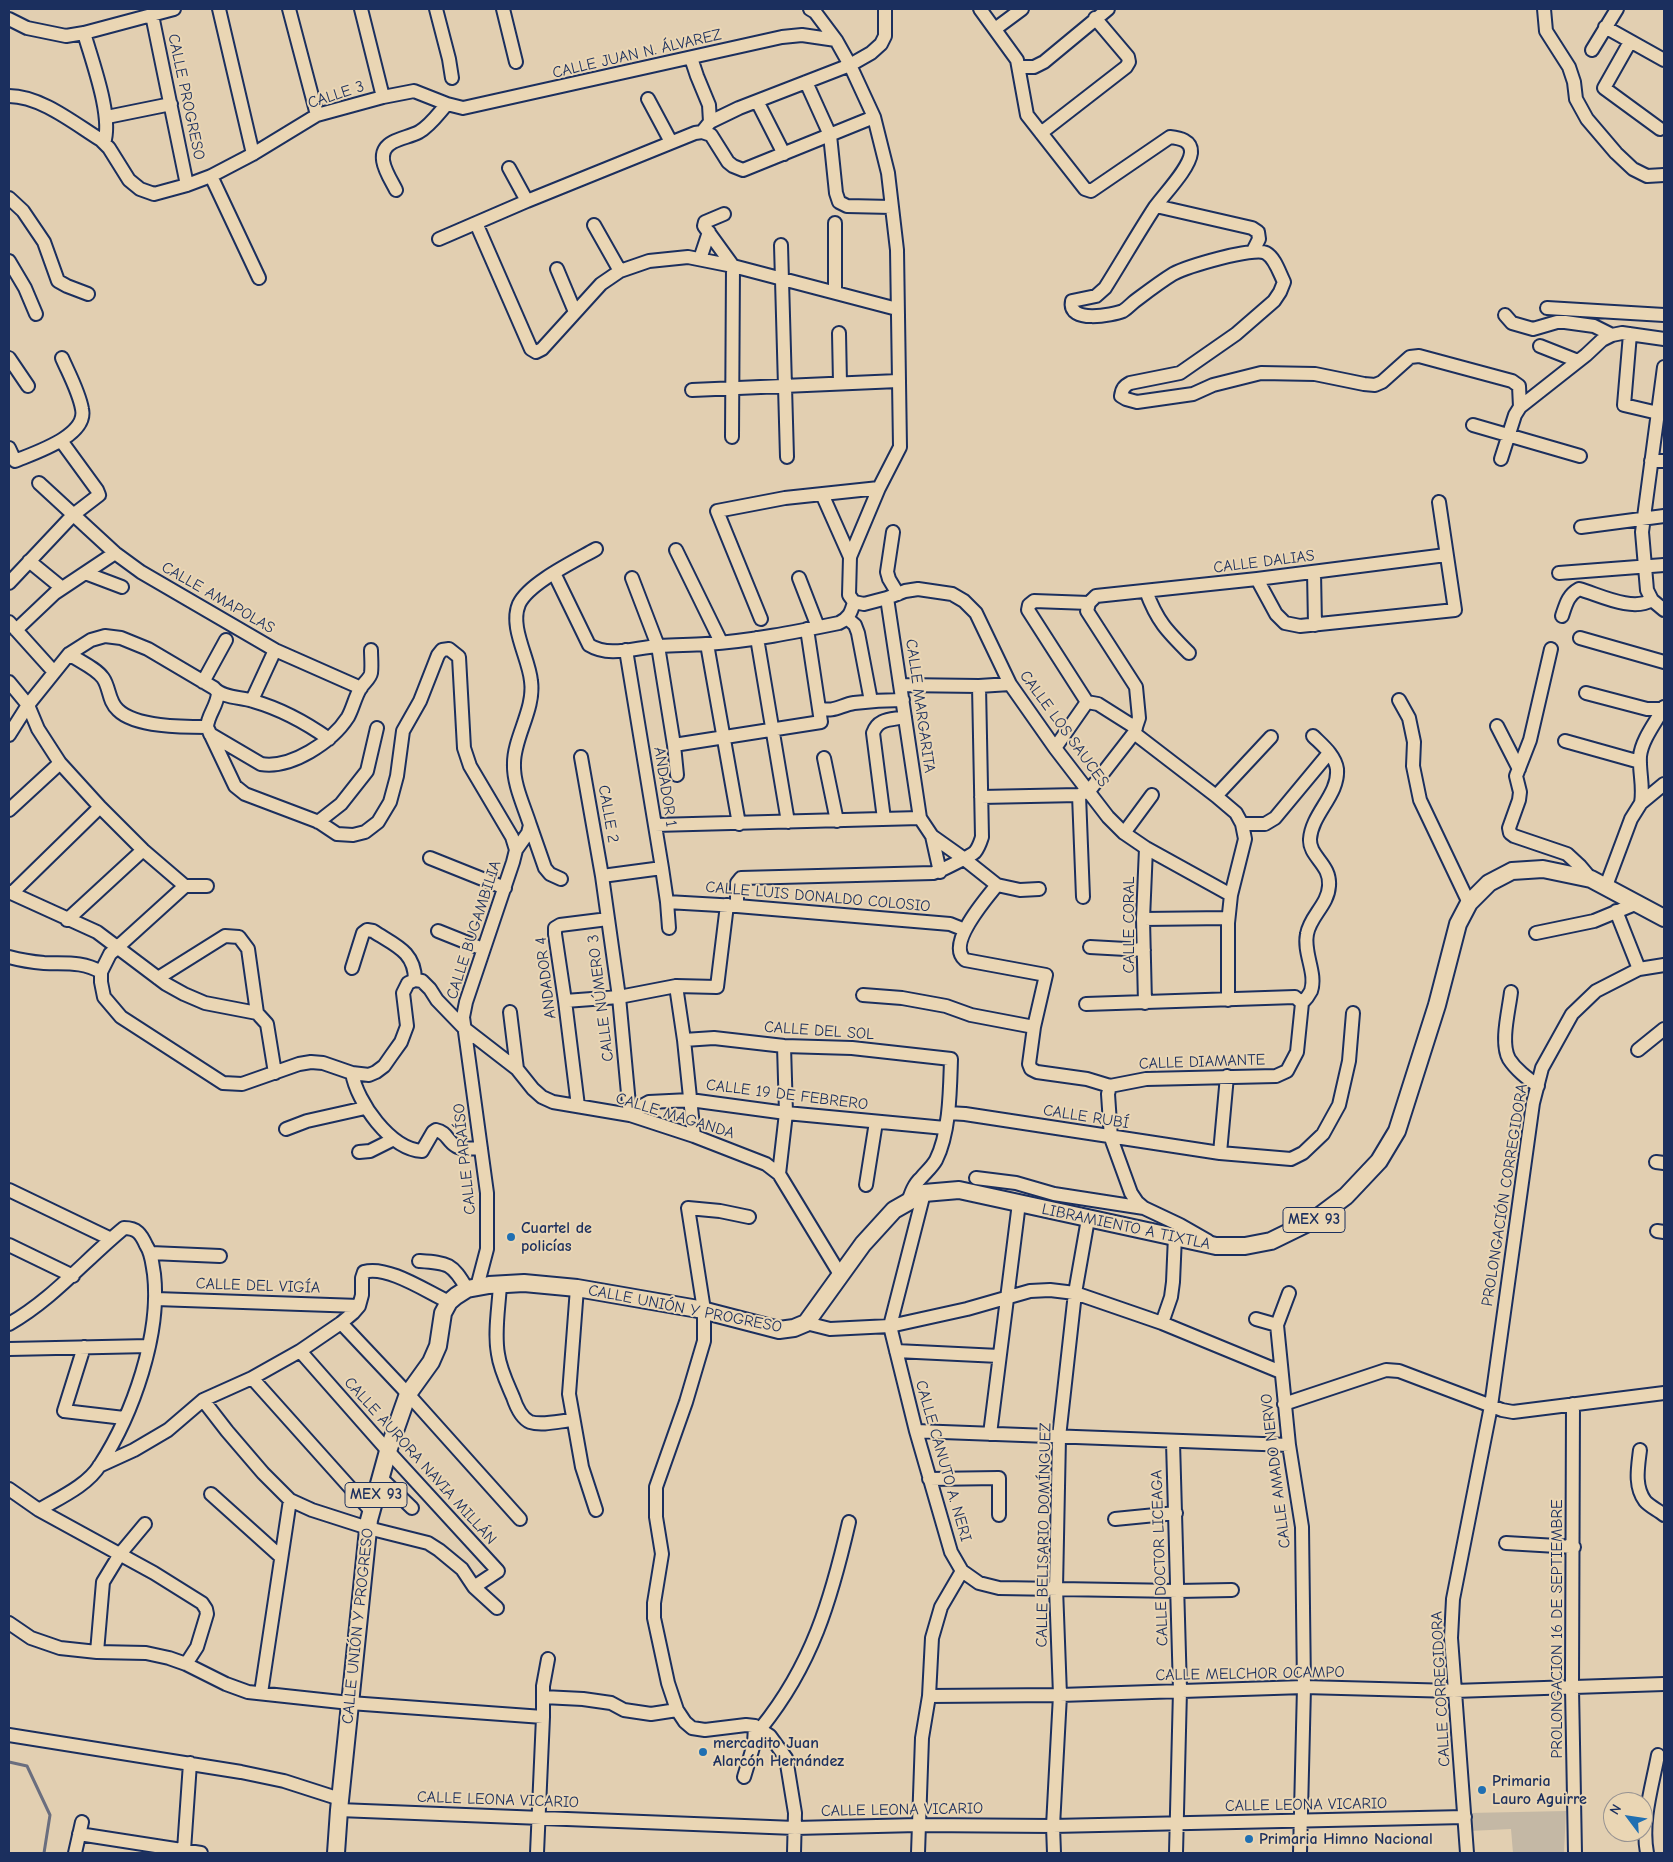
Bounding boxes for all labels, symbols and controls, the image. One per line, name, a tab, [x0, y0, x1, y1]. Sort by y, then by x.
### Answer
street label: CALLE JUAN N. ÁLVAREZ	[550, 25, 724, 83]
street label: CALLE PROGRESO	[163, 32, 209, 162]
street label: CALLE 3	[305, 77, 367, 113]
street label: CALLE DALIAS	[1212, 546, 1316, 578]
street label: CALLE AMAPOLAS	[158, 558, 278, 638]
street label: CALLE MARGARITA	[901, 638, 939, 774]
street label: CALLE LOS SAUCES	[1015, 667, 1113, 791]
street label: ANDADOR 1	[649, 746, 681, 828]
street label: CALLE 2	[593, 784, 623, 844]
street label: CALLE BUGAMBILIA	[442, 858, 506, 1002]
street label: CALLE CORAL	[1119, 876, 1139, 974]
street label: CALLE LUIS DONALDO COLOSIO	[705, 878, 931, 916]
street label: CALLE NÚMERO 3	[584, 933, 618, 1063]
street label: ANDADOR 4	[531, 936, 561, 1020]
street label: CALLE DEL SOL	[763, 1018, 875, 1044]
street label: CALLE DIAMANTE	[1138, 1050, 1266, 1074]
street label: CALLE 19 DE FEBRERO	[705, 1076, 869, 1114]
street label: PROLONGACIÓN CORREGIDORA	[1478, 1082, 1532, 1308]
street label: CALLE MAGANDA	[613, 1089, 737, 1143]
street label: CALLE RUBÍ	[1042, 1101, 1130, 1133]
street label: CALLE PARAÍSO	[450, 1102, 480, 1216]
street label: LIBRAMIENTO A TIXTLA	[1040, 1200, 1212, 1254]
road number: MEX 93	[1283, 1208, 1345, 1232]
place label: Cuartel de policías	[521, 1218, 592, 1256]
marker: Cuartel de policías	[505, 1231, 517, 1243]
street label: CALLE DEL VIGÍA	[195, 1274, 321, 1298]
street label: CALLE UNIÓN Y PROGRESO	[586, 1281, 784, 1337]
street label: CALLE AURORA NAVIA MILLÁN	[340, 1373, 500, 1549]
street label: CALLE CANUTO A. NERI	[911, 1378, 975, 1544]
street label: CALLE AMADO NERVO	[1257, 1393, 1295, 1549]
street label: CALLE BELISARIO DOMÍNGUEZ	[1032, 1422, 1056, 1648]
street label: CALLE DOCTOR LICEAGA	[1147, 1470, 1173, 1646]
road number: MEX 93	[345, 1482, 407, 1508]
street label: PROLONGACION 16 DE SEPTIEMBRE	[1547, 1499, 1567, 1759]
street label: CALLE UNIÓN Y PROGRESO	[338, 1527, 378, 1725]
street label: CALLE CORREGIDORA	[1427, 1611, 1455, 1767]
street label: CALLE MELCHOR OCAMPO	[1155, 1663, 1345, 1685]
place label: mercadito Juan Alarcón Hernández	[713, 1733, 844, 1771]
marker: mercadito Juan Alarcón Hernández	[697, 1746, 709, 1758]
place label: Primaria Lauro Aguirre	[1492, 1771, 1587, 1809]
marker: Primaria Lauro Aguirre	[1476, 1784, 1488, 1796]
street label: CALLE LEONA VICARIO	[417, 1788, 579, 1812]
north arrow	[1603, 1792, 1653, 1842]
street label: CALLE LEONA VICARIO	[1225, 1794, 1387, 1816]
street label: CALLE LEONA VICARIO	[821, 1799, 983, 1821]
text: N	[1606, 1801, 1625, 1818]
place label: Primaria Himno Nacional	[1259, 1829, 1433, 1849]
marker: Primaria Himno Nacional	[1243, 1833, 1255, 1845]

